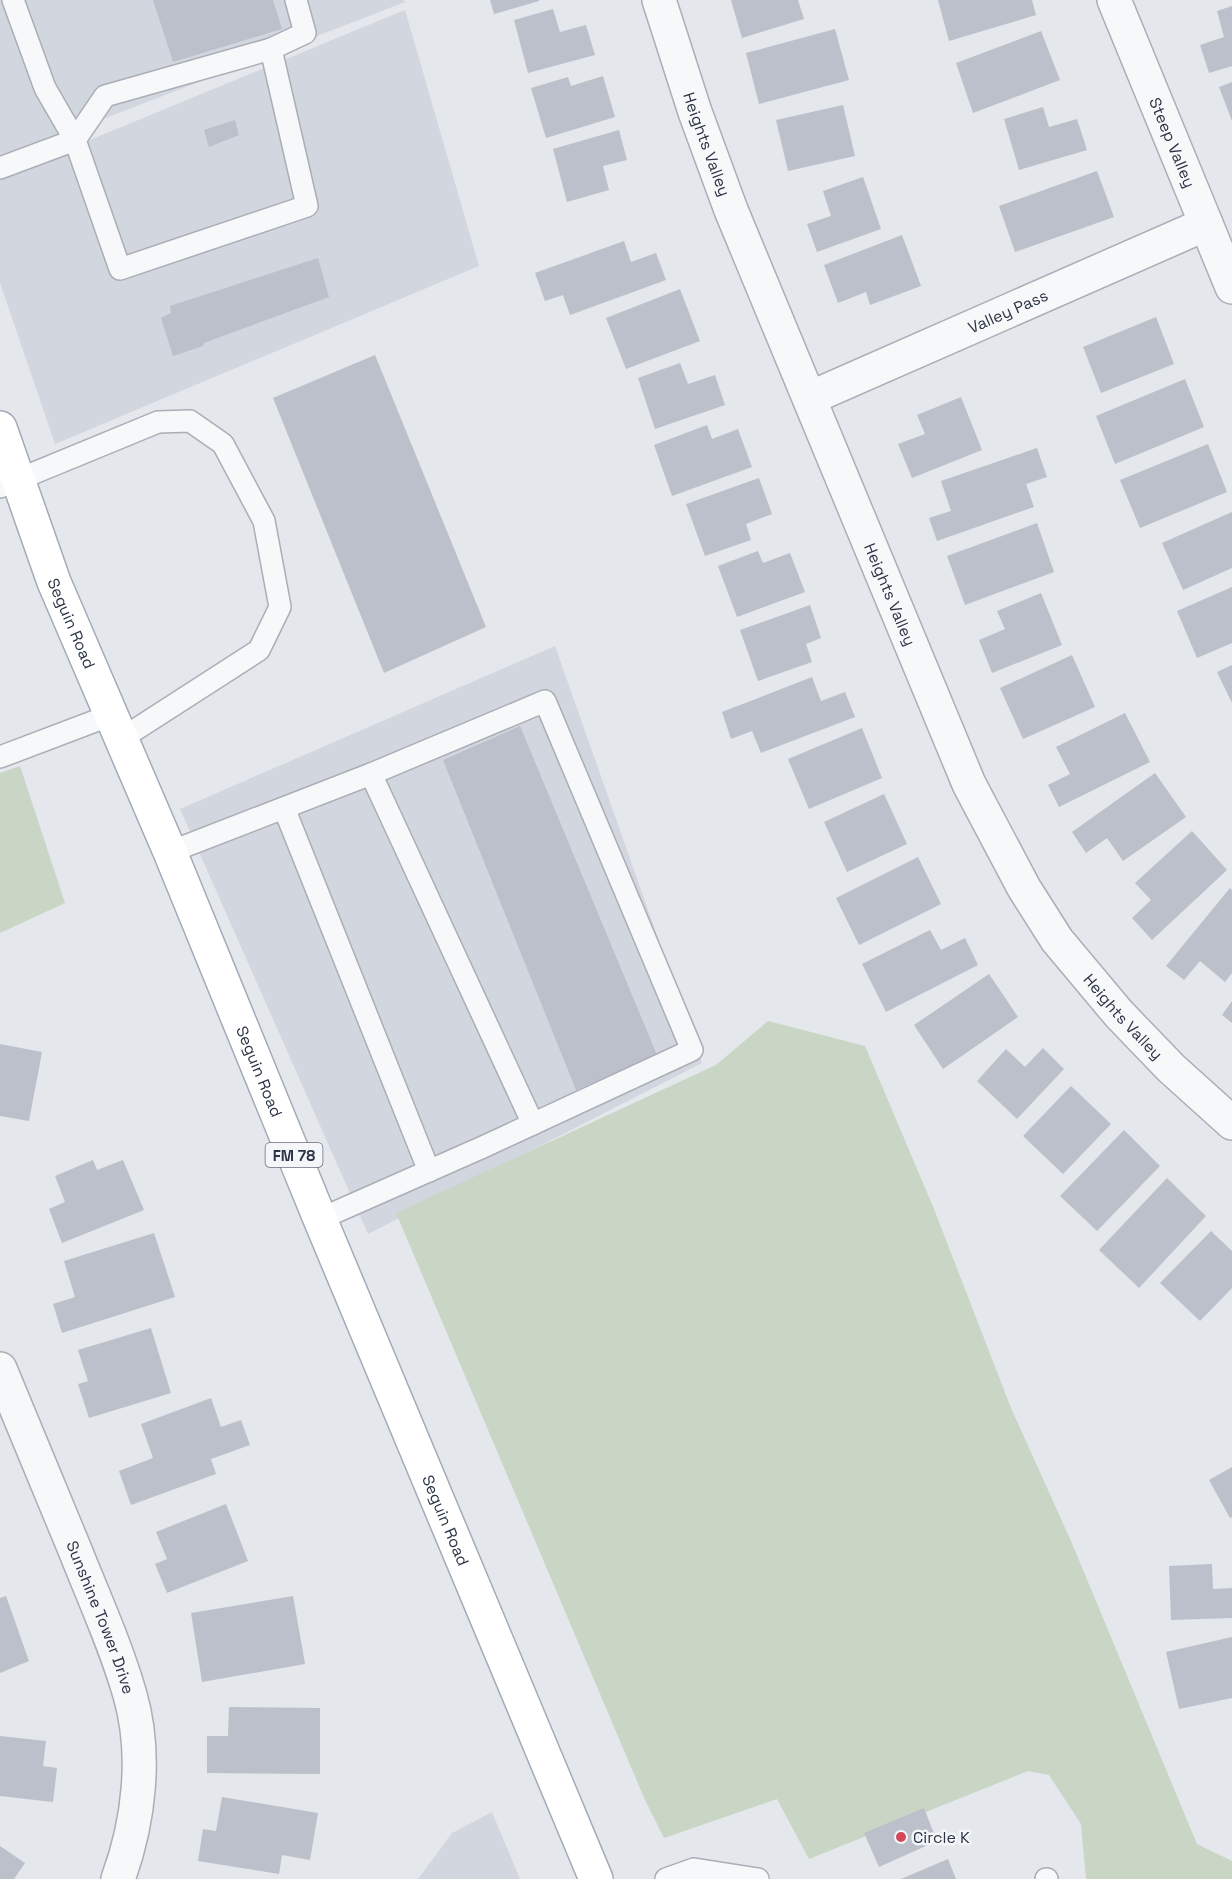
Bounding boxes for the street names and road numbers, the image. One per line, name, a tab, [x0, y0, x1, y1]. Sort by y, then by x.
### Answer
street label: Heights Valley	[679, 90, 736, 199]
street label: Steep Valley	[1145, 94, 1200, 191]
street label: Valley Pass	[965, 284, 1051, 338]
street label: Heights Valley	[860, 540, 921, 649]
street label: Seguin Road	[43, 575, 100, 672]
street label: Heights Valley	[1079, 969, 1168, 1064]
street label: Seguin Road	[232, 1023, 288, 1120]
road number: FM 78	[266, 1143, 322, 1167]
street label: Seguin Road	[418, 1472, 474, 1569]
street label: Sunshine Tower Drive	[62, 1537, 140, 1696]

